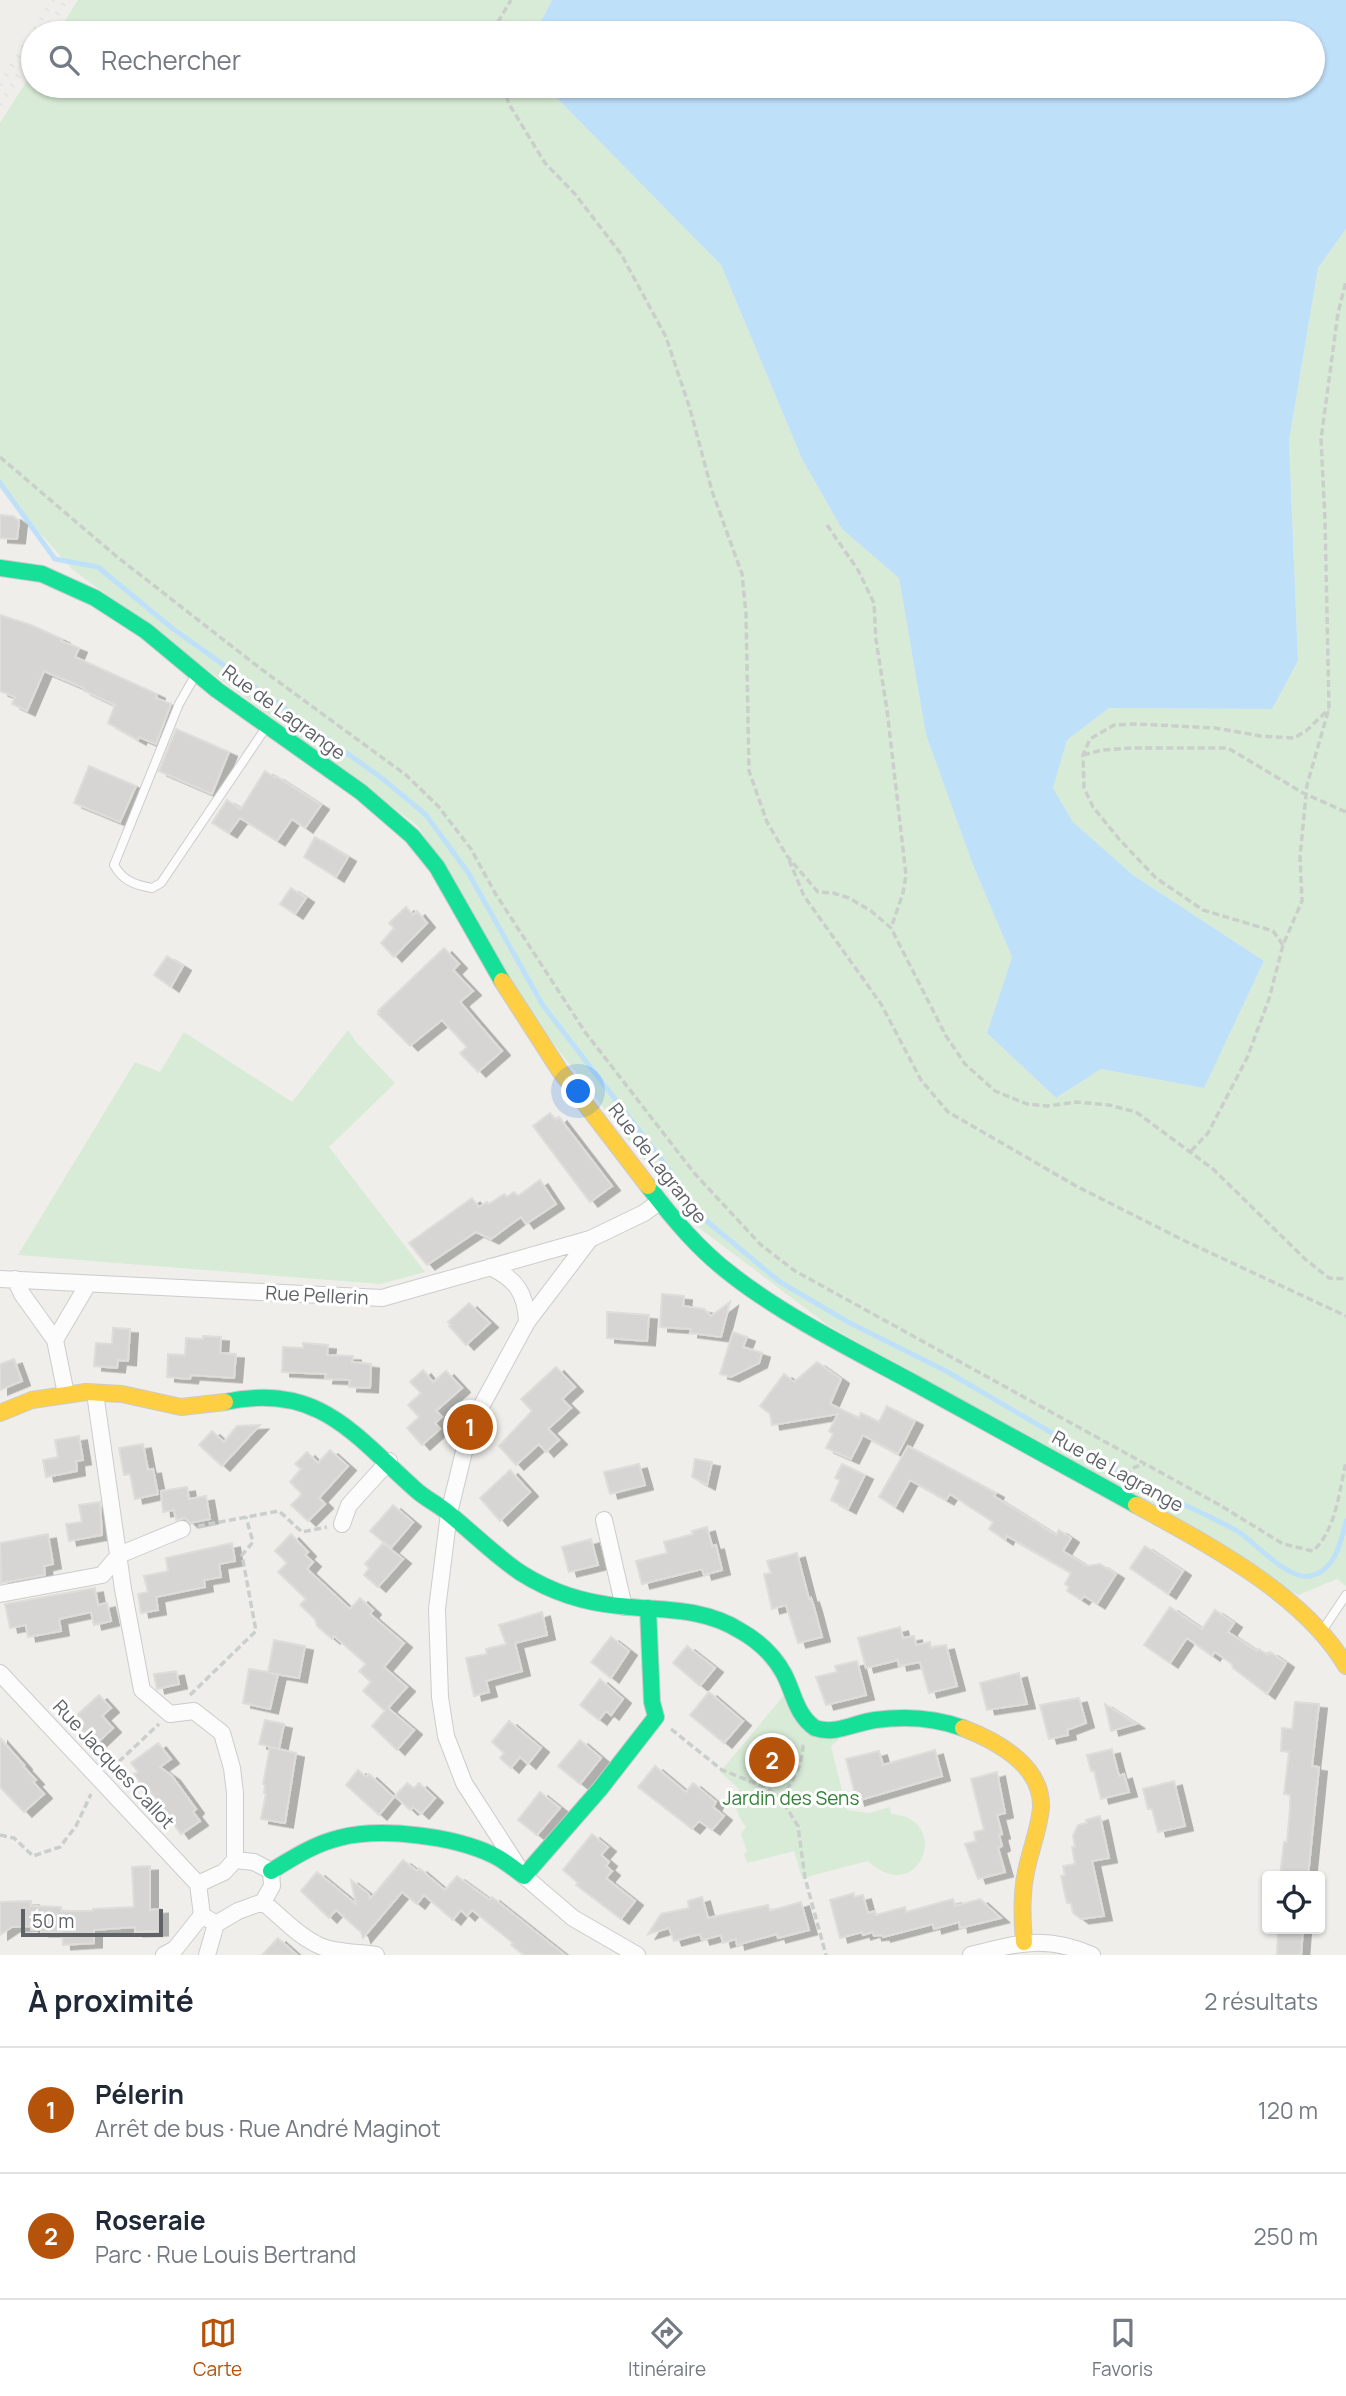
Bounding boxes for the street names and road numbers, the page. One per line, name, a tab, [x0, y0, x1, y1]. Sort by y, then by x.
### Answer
street label: Rue de Lagrange	[217, 658, 351, 766]
street label: Rue de Lagrange	[603, 1097, 713, 1229]
street label: Rue Pellerin	[265, 1279, 369, 1311]
street label: Rue de Lagrange	[1048, 1424, 1188, 1518]
street label: Rue Jacques Callot	[47, 1694, 181, 1834]

